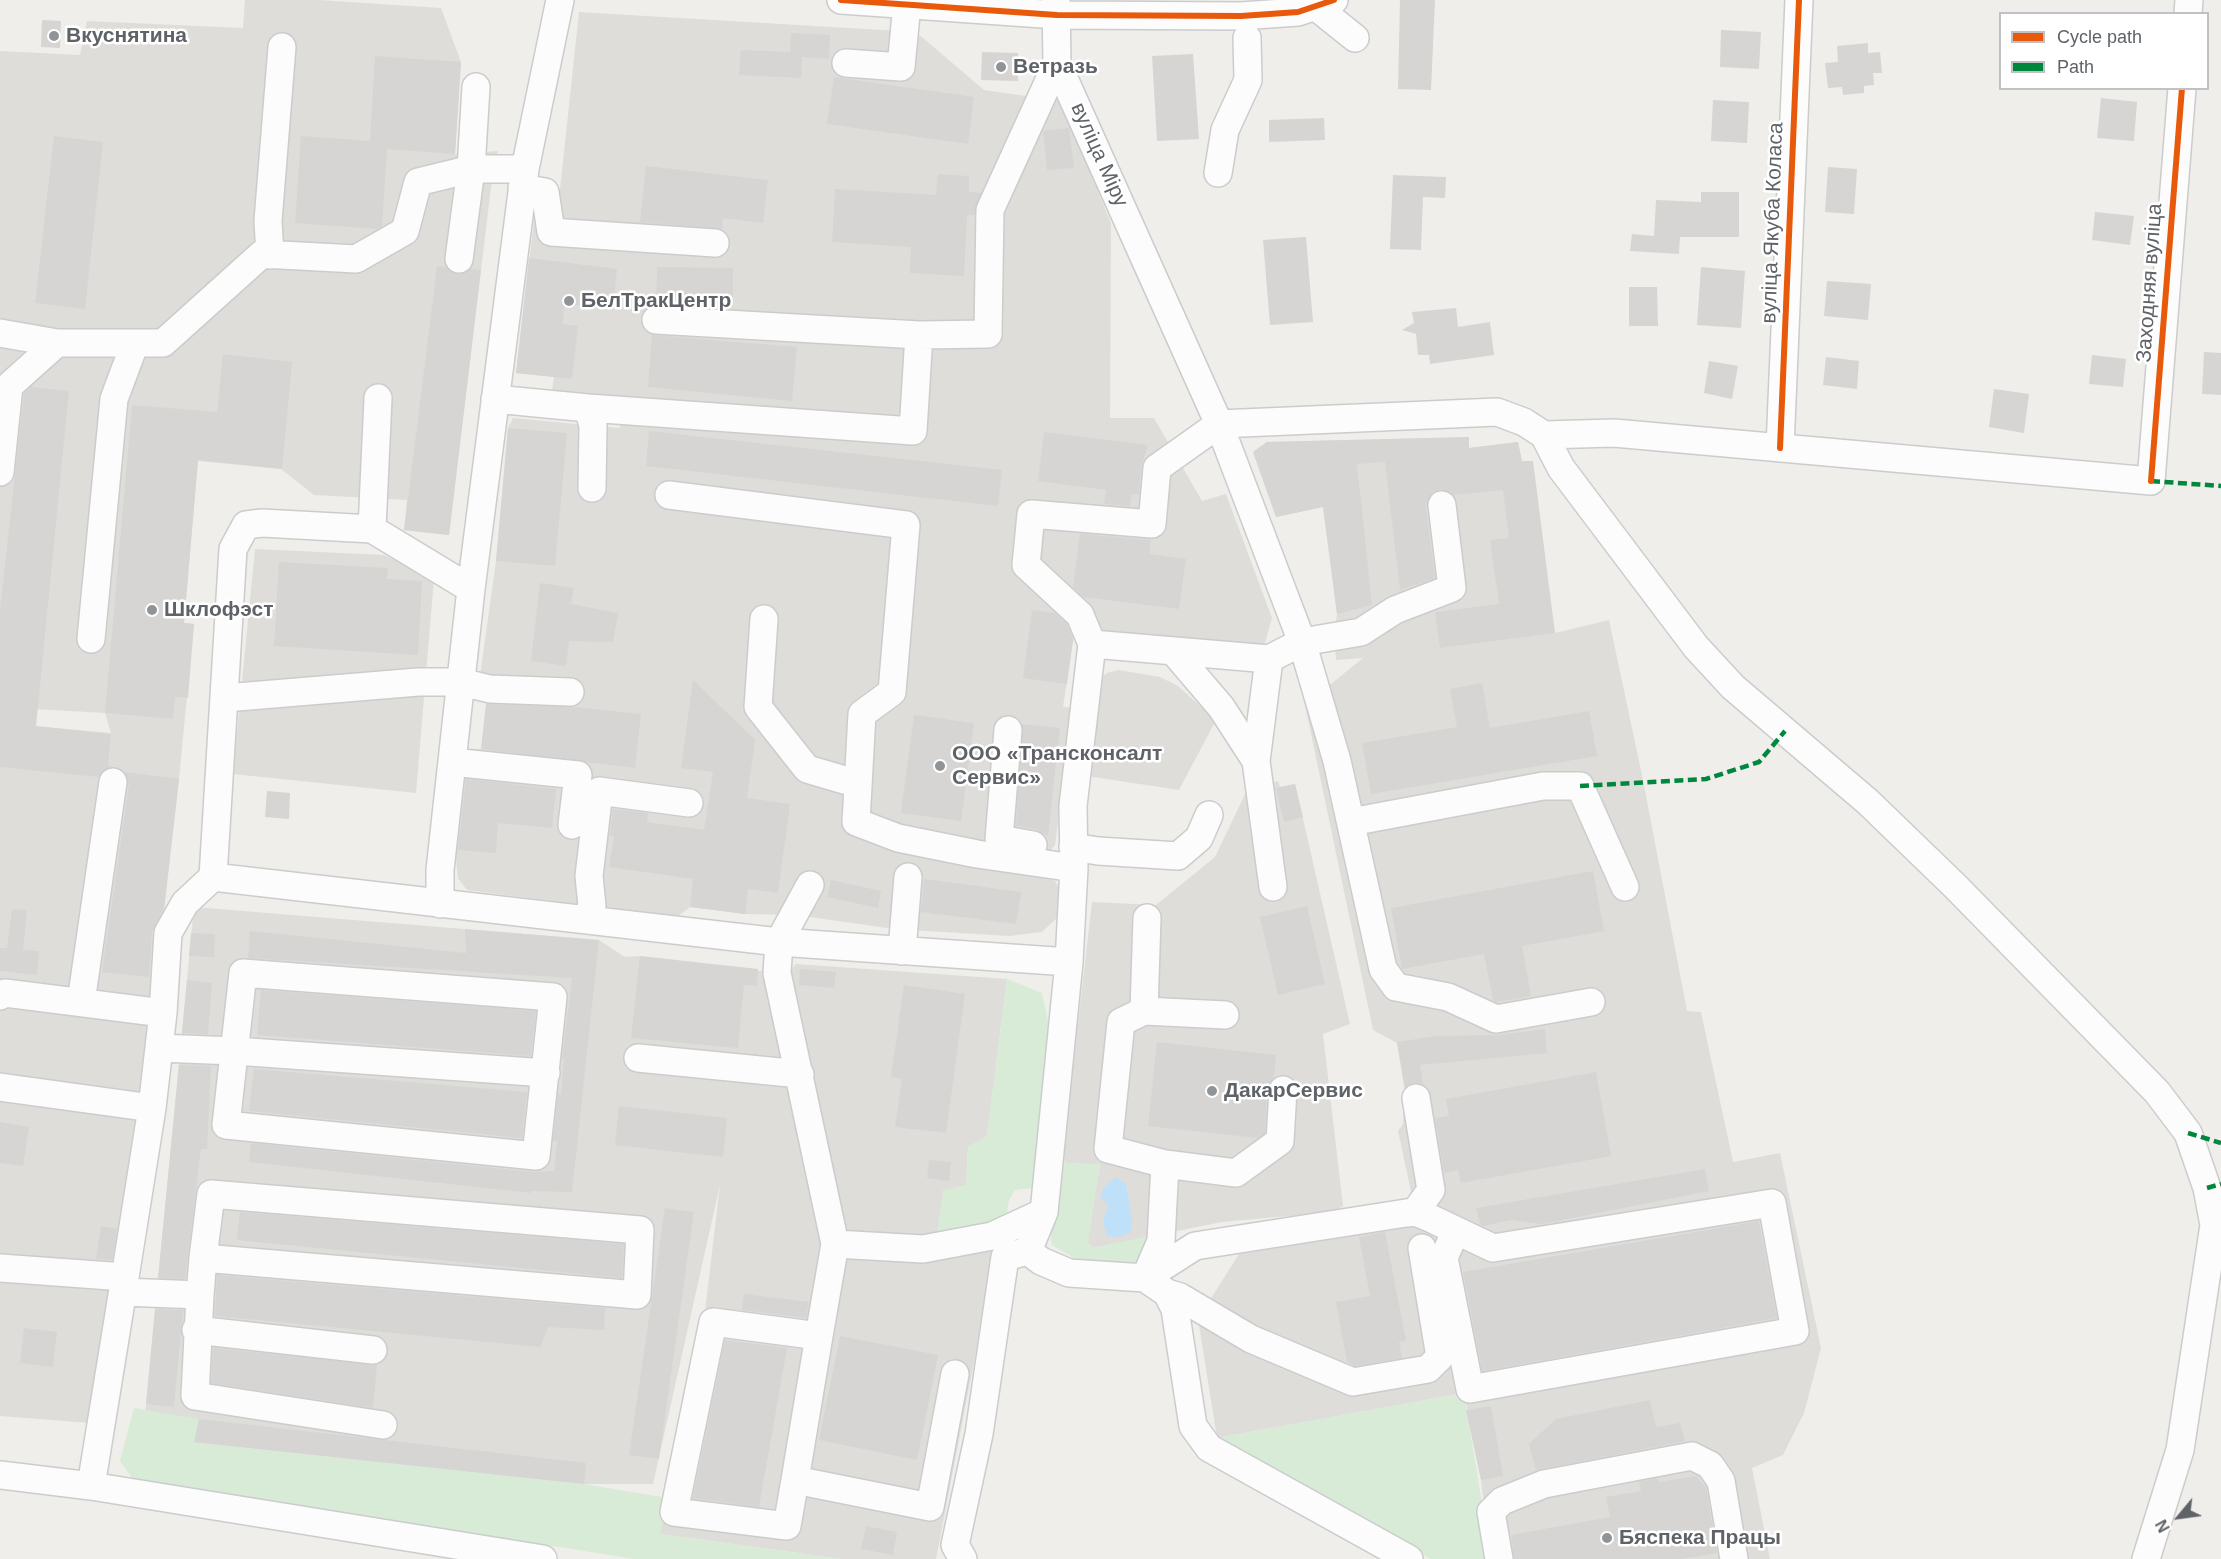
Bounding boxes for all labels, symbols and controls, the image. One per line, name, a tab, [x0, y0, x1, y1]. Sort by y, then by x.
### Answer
legend	[1999, 12, 2209, 90]
place label: Вкуснятина	[66, 23, 187, 49]
text: Cycle path	[2057, 27, 2142, 47]
marker: Вкуснятина	[47, 29, 61, 43]
place label: Ветразь	[1013, 54, 1098, 80]
text: Path	[2057, 57, 2094, 77]
marker: Ветразь	[994, 60, 1008, 74]
street label: вуліца Міру	[1065, 99, 1133, 211]
street label: вуліца Якуба Коласа	[1757, 122, 1789, 324]
street label: Заходняя вуліца	[2132, 202, 2168, 364]
place label: БелТракЦентр	[581, 288, 731, 314]
marker: БелТракЦентр	[562, 294, 576, 308]
place label: Шклофэст	[164, 597, 273, 623]
marker: Шклофэст	[145, 603, 159, 617]
place label: ООО «Трансконсалт Сервис»	[952, 741, 1162, 791]
marker: ООО «Трансконсалт Сервис»	[933, 759, 947, 773]
place label: ДакарСервис	[1224, 1078, 1363, 1104]
marker: ДакарСервис	[1205, 1084, 1219, 1098]
north arrow	[2149, 1487, 2209, 1547]
text: N	[2153, 1517, 2173, 1535]
place label: Бяспека Працы	[1619, 1525, 1781, 1551]
marker: Бяспека Працы	[1600, 1531, 1614, 1545]

